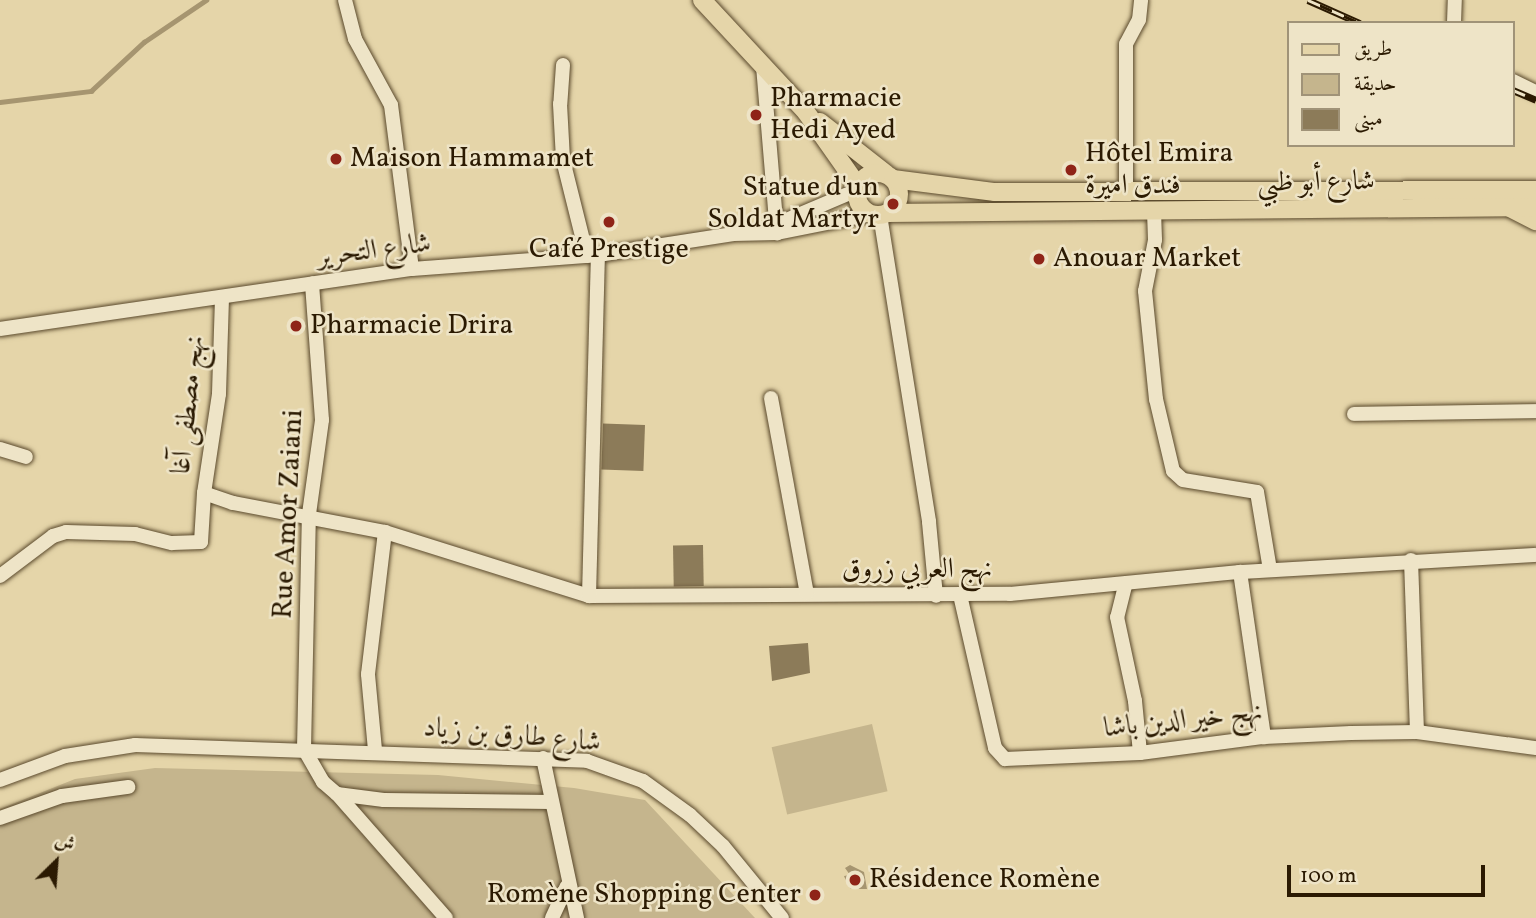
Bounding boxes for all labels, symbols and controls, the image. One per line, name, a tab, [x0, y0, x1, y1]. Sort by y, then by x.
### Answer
legend	[1288, 21, 1515, 147]
text: طريق	[1354, 35, 1392, 64]
text: حديقة	[1354, 70, 1397, 99]
place label: Pharmacie Hedi Ayed	[770, 82, 902, 148]
text: مبنى	[1354, 105, 1383, 134]
marker: Pharmacie Hedi Ayed	[748, 107, 764, 123]
place label: Hôtel Emira فندق اميرة	[1085, 137, 1233, 203]
place label: Maison Hammamet	[350, 142, 594, 176]
marker: Maison Hammamet	[328, 151, 344, 167]
marker: Hôtel Emira فندق اميرة	[1063, 162, 1079, 178]
street label: شارع أبو ظبي	[1257, 165, 1375, 201]
place label: Statue d'un Soldat Martyr	[707, 171, 879, 237]
marker: Statue d'un Soldat Martyr	[885, 196, 901, 212]
marker: Café Prestige	[601, 214, 617, 230]
street label: شارع التحرير	[315, 227, 433, 275]
place label: Café Prestige	[529, 233, 689, 267]
place label: Anouar Market	[1053, 242, 1241, 276]
marker: Anouar Market	[1031, 251, 1047, 267]
place label: Pharmacie Drira	[310, 309, 513, 343]
marker: Pharmacie Drira	[288, 318, 304, 334]
street label: نهج مصطفى آغا	[165, 334, 213, 476]
street label: Rue Amor Zaiani	[267, 408, 311, 620]
street label: نهج العربي زروق	[842, 553, 992, 587]
street label: نهج خير الدين باشا	[1102, 696, 1264, 746]
street label: شارع طارق بن زياد	[422, 712, 602, 760]
north arrow	[21, 827, 91, 897]
text: ش	[51, 827, 79, 859]
scale bar	[1291, 852, 1489, 896]
text: 100 m	[1300, 862, 1357, 891]
place label: Résidence Romène	[869, 863, 1100, 897]
marker: Résidence Romène	[847, 872, 863, 888]
place label: Romène Shopping Center	[487, 878, 801, 912]
marker: Romène Shopping Center	[807, 887, 823, 903]

